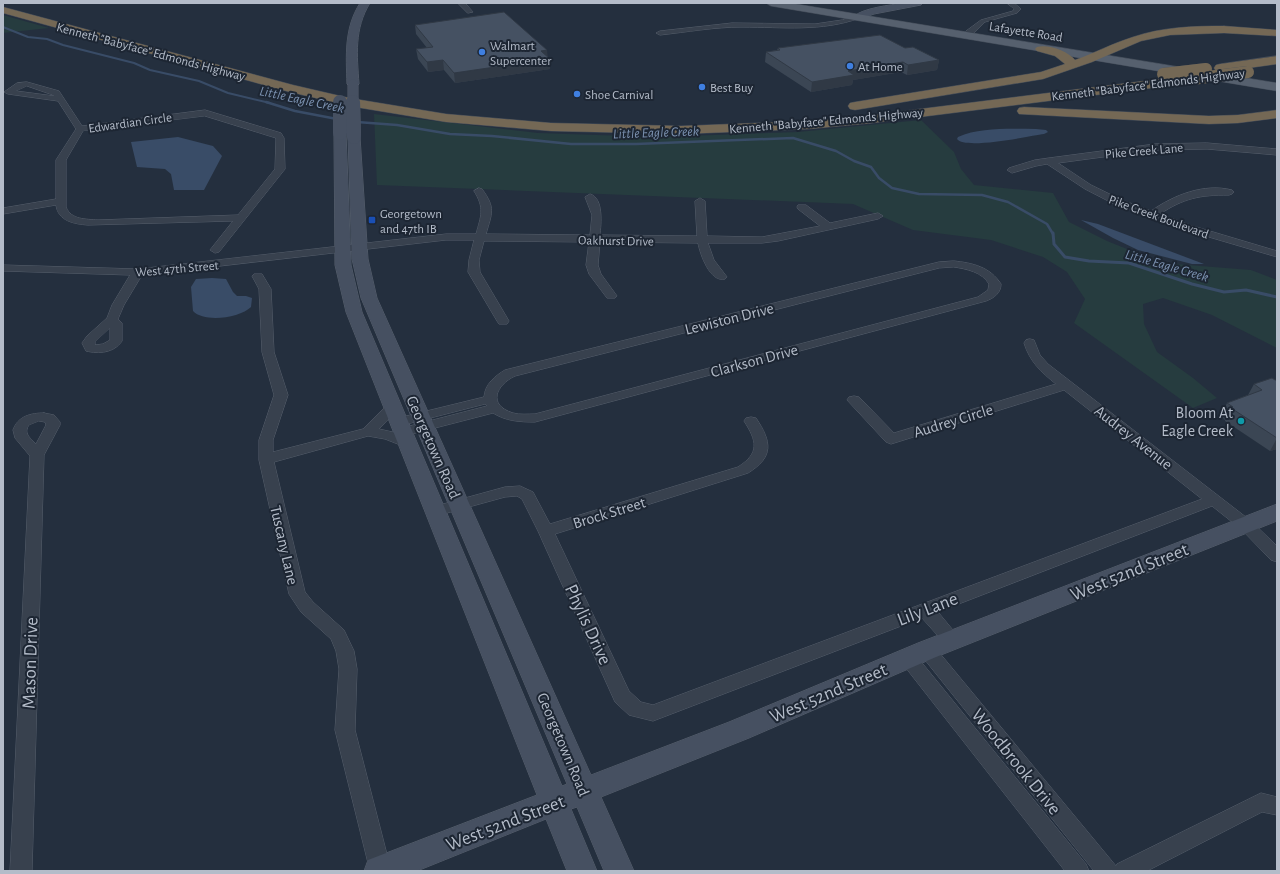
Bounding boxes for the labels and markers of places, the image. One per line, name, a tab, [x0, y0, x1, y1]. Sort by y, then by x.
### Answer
place label: Walmart Supercenter	[490, 40, 552, 68]
marker: Walmart Supercenter	[477, 47, 487, 57]
marker: At Home	[845, 61, 855, 71]
place label: At Home	[858, 61, 903, 74]
marker: Best Buy	[697, 82, 707, 92]
place label: Best Buy	[710, 82, 753, 95]
marker: Shoe Carnival	[572, 89, 582, 99]
place label: Shoe Carnival	[585, 89, 653, 102]
place label: Georgetown and 47th IB	[380, 208, 442, 236]
marker: Georgetown and 47th IB	[367, 215, 377, 225]
place label: Bloom At Eagle Creek	[1161, 405, 1234, 439]
marker: Bloom At Eagle Creek	[1236, 416, 1246, 426]

